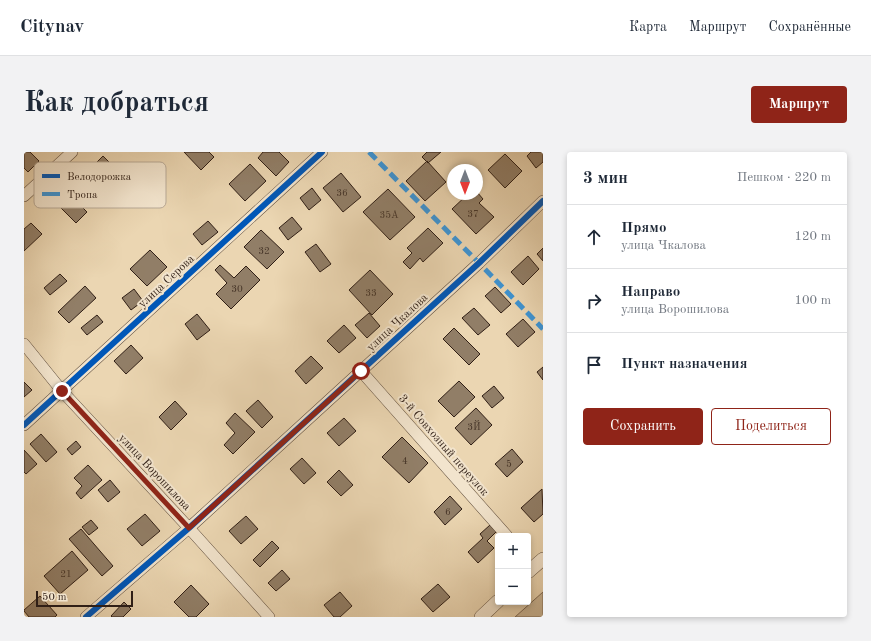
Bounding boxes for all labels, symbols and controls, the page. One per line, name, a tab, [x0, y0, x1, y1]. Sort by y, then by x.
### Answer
text: Citynav	[20, 18, 84, 37]
text: Карта	[629, 20, 667, 34]
text: Маршрут	[689, 20, 746, 34]
text: Сохранённые	[768, 20, 851, 34]
button: Маршрут	[751, 86, 847, 123]
text: Как добраться	[24, 90, 209, 118]
legend	[34, 162, 166, 208]
north arrow	[447, 164, 483, 200]
text: 3 мин	[583, 170, 628, 187]
text: Пешком · 220 m	[737, 171, 831, 184]
text: Велодорожка	[67, 172, 132, 183]
house number: 36	[336, 188, 348, 198]
text: Тропа	[67, 190, 98, 201]
house number: 37	[467, 209, 479, 219]
house number: 35А	[379, 210, 399, 220]
text: Прямо	[621, 221, 667, 236]
icon: ahead	[583, 226, 605, 248]
text: 120 m	[794, 230, 831, 243]
text: улица Чкалова	[621, 239, 706, 252]
house number: 32	[258, 246, 270, 256]
street label: улица Серова	[136, 253, 197, 310]
house number: 30	[231, 284, 243, 294]
text: Направо	[621, 285, 680, 300]
house number: 33	[365, 288, 377, 298]
icon: right	[583, 290, 605, 312]
street label: улица Чкалова	[365, 292, 431, 354]
text: 100 m	[794, 294, 831, 307]
text: улица Ворошилова	[621, 303, 729, 316]
icon: arrive	[583, 354, 605, 376]
text: Пункт назначения	[621, 357, 748, 372]
route start	[352, 362, 370, 380]
route end	[53, 382, 71, 400]
street label: 3-й Совхозный переулок	[396, 393, 490, 499]
button: Сохранить	[583, 408, 703, 445]
button: Поделиться	[711, 408, 831, 445]
house number: 3Й	[467, 420, 481, 432]
street label: улица Ворошилова	[116, 432, 193, 513]
house number: 4	[402, 456, 408, 466]
house number: 5	[506, 459, 512, 469]
house number: 6	[445, 507, 451, 517]
map controls	[495, 533, 531, 605]
button: +	[495, 533, 531, 569]
house number: 21	[60, 569, 72, 579]
button: −	[495, 569, 531, 605]
scale bar	[36, 589, 133, 608]
text: 50 m	[42, 592, 67, 603]

